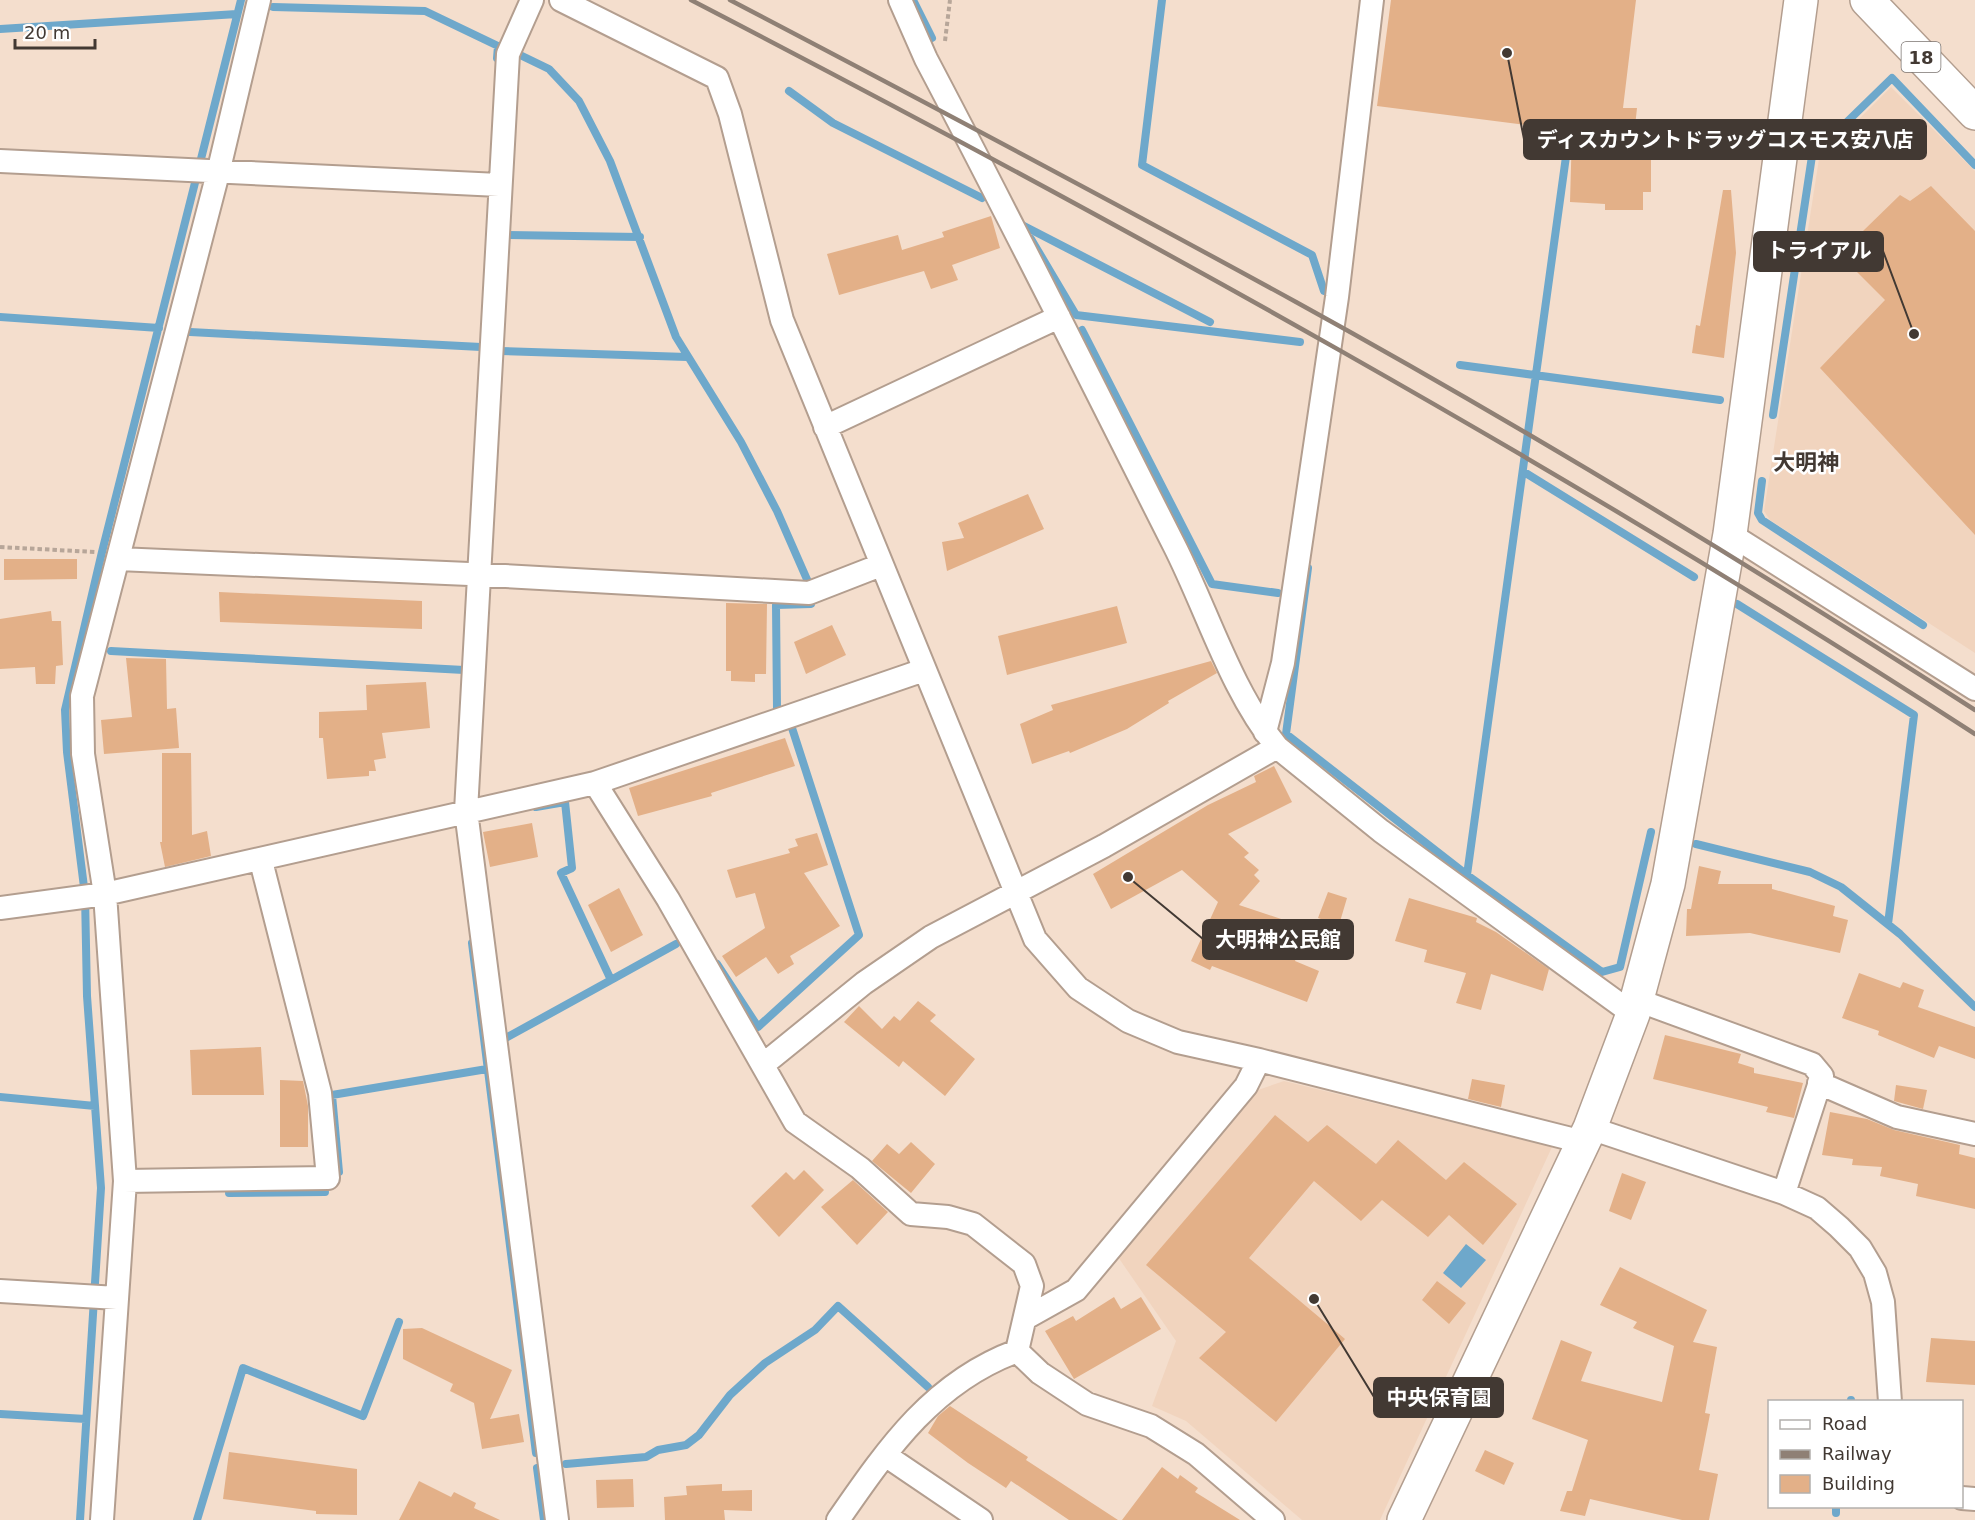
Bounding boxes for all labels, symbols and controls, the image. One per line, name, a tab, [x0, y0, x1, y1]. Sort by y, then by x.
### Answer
scale bar	[15, 12, 94, 50]
text: 20 m	[24, 22, 70, 43]
road number: 18	[1902, 42, 1940, 72]
callout: ディスカウントドラッグコスモス安八店	[1524, 120, 1926, 159]
text: ディスカウントドラッグコスモス安八店	[1537, 128, 1913, 152]
callout: トライアル	[1754, 232, 1883, 271]
text: トライアル	[1767, 239, 1871, 263]
district label: 大明神	[1773, 450, 1839, 475]
callout: 大明神公民館	[1203, 920, 1353, 959]
text: 大明神公民館	[1215, 928, 1341, 952]
callout: 中央保育園	[1374, 1378, 1503, 1417]
text: 中央保育園	[1387, 1386, 1492, 1410]
legend	[1768, 1400, 1963, 1508]
text: Road	[1822, 1413, 1867, 1434]
text: Railway	[1822, 1443, 1892, 1464]
text: Building	[1822, 1473, 1895, 1494]

